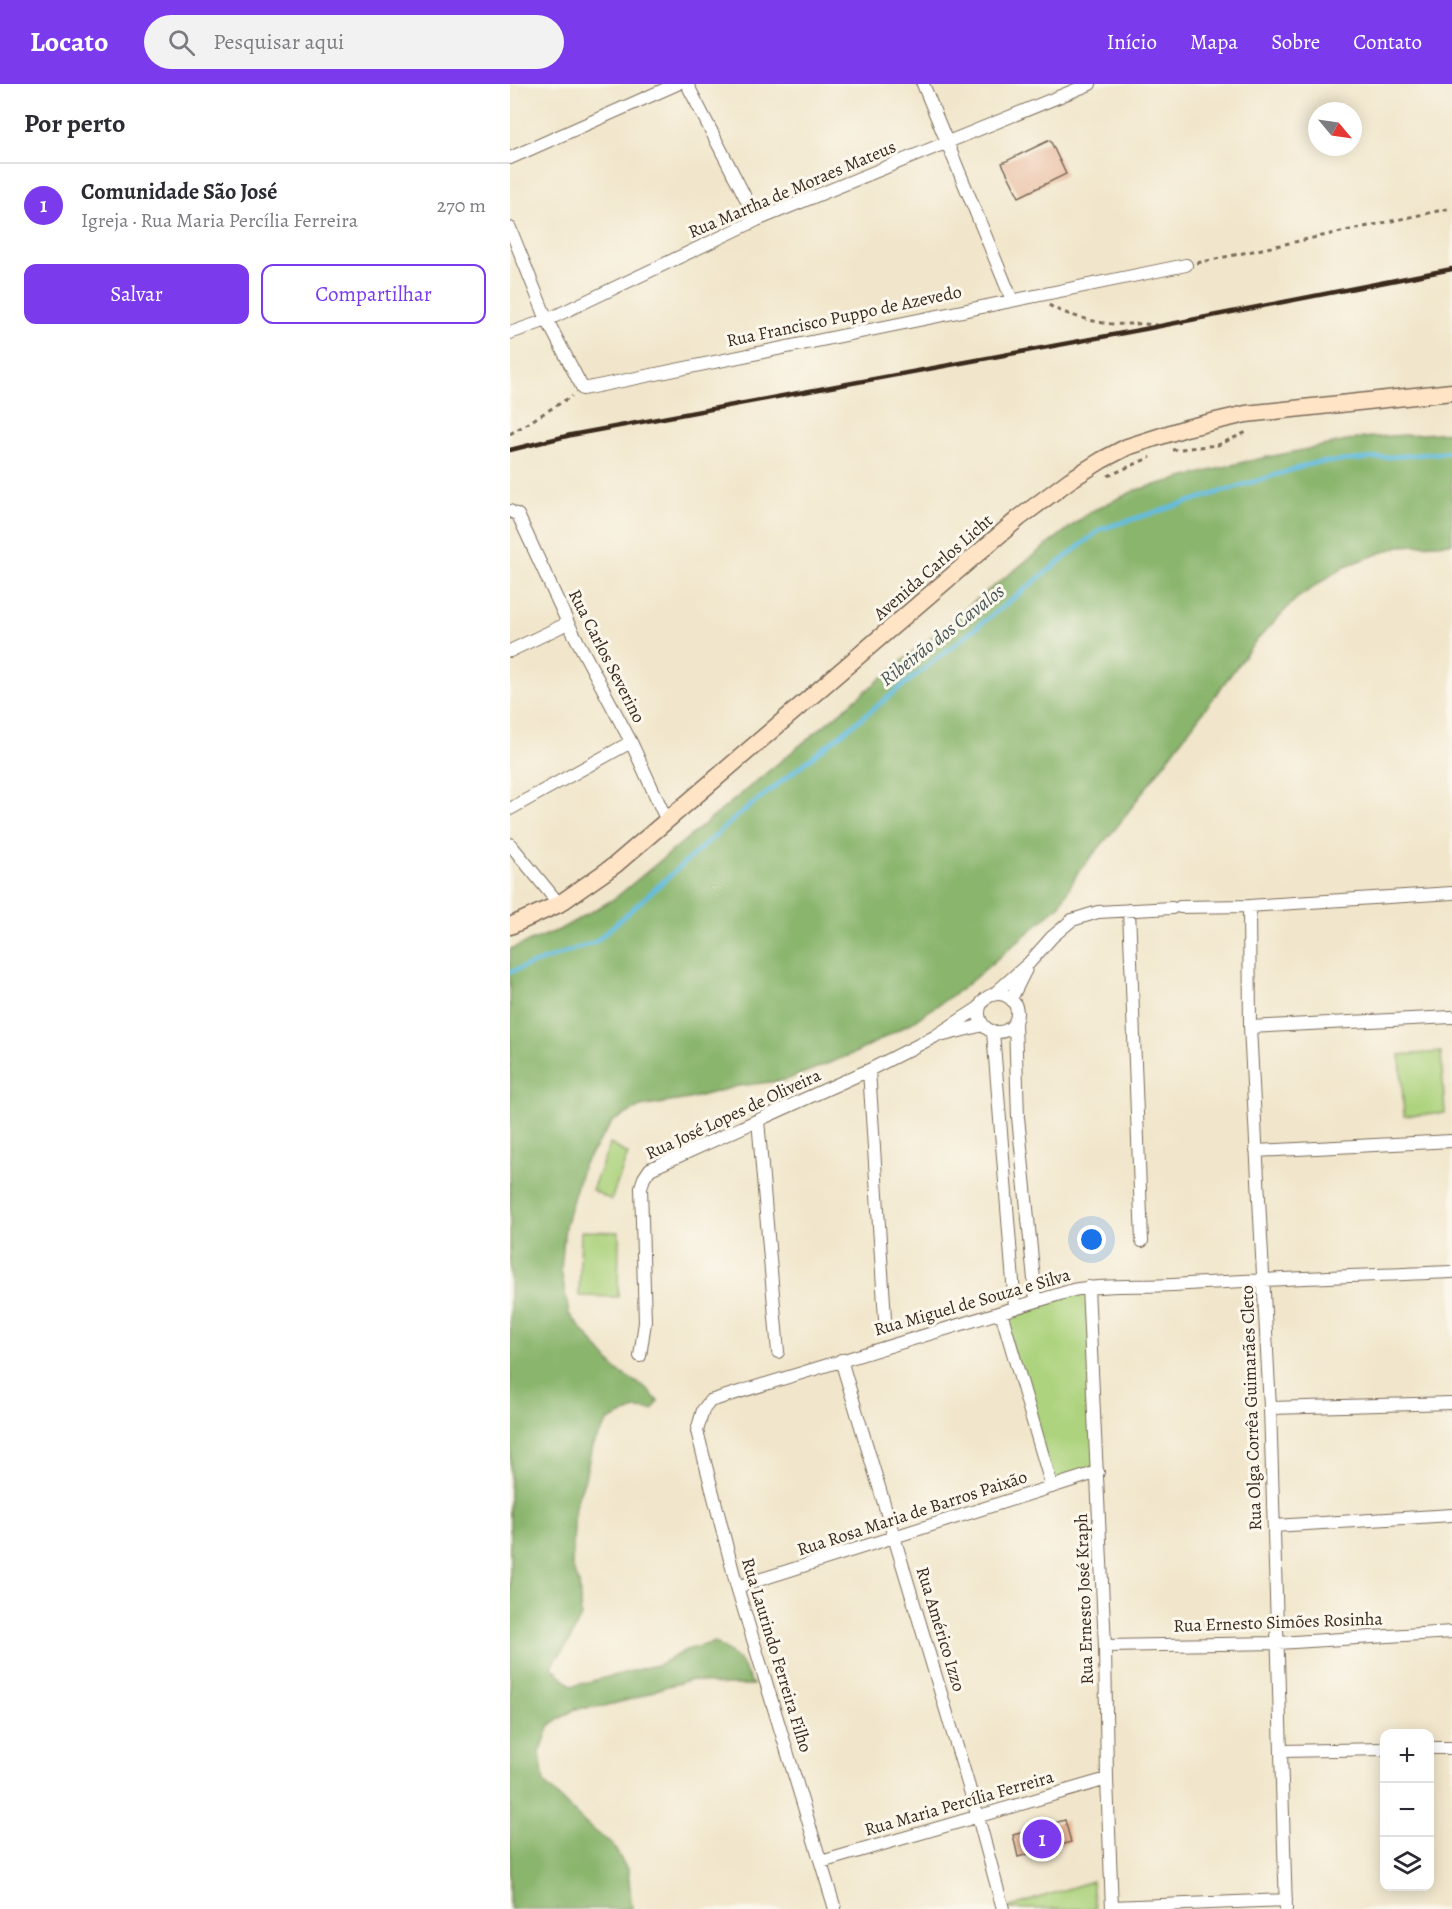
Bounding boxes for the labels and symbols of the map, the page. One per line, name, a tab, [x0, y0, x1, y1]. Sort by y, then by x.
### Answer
north arrow	[1308, 102, 1362, 156]
street label: Rua Martha de Moraes Mateus	[684, 134, 900, 244]
street label: Rua Francisco Puppo de Azevedo	[724, 279, 964, 353]
street label: Avenida Carlos Licht	[868, 509, 998, 626]
water label: Ribeirão dos Cavalos	[874, 578, 1010, 692]
street label: Rua Carlos Severino	[563, 585, 651, 727]
street label: Rua José Lopes de Oliveira	[641, 1063, 825, 1165]
your location	[1077, 1225, 1106, 1254]
street label: Rua Miguel de Souza e Silva	[871, 1262, 1073, 1342]
street label: Rua Olga Corrêa Guimarães Cleto	[1235, 1285, 1267, 1531]
street label: Rua Rosa Maria de Barros Paixão	[794, 1464, 1030, 1562]
street label: Rua Ernesto José Kraph	[1069, 1513, 1099, 1685]
street label: Rua Laurindo Ferreira Filho	[736, 1555, 818, 1755]
street label: Rua Américo Izzo	[911, 1564, 971, 1694]
street label: Rua Ernesto Simões Rosinha	[1173, 1606, 1384, 1638]
street label: Rua Maria Percília Ferreira	[862, 1764, 1057, 1842]
pin: 1	[1022, 1816, 1062, 1862]

